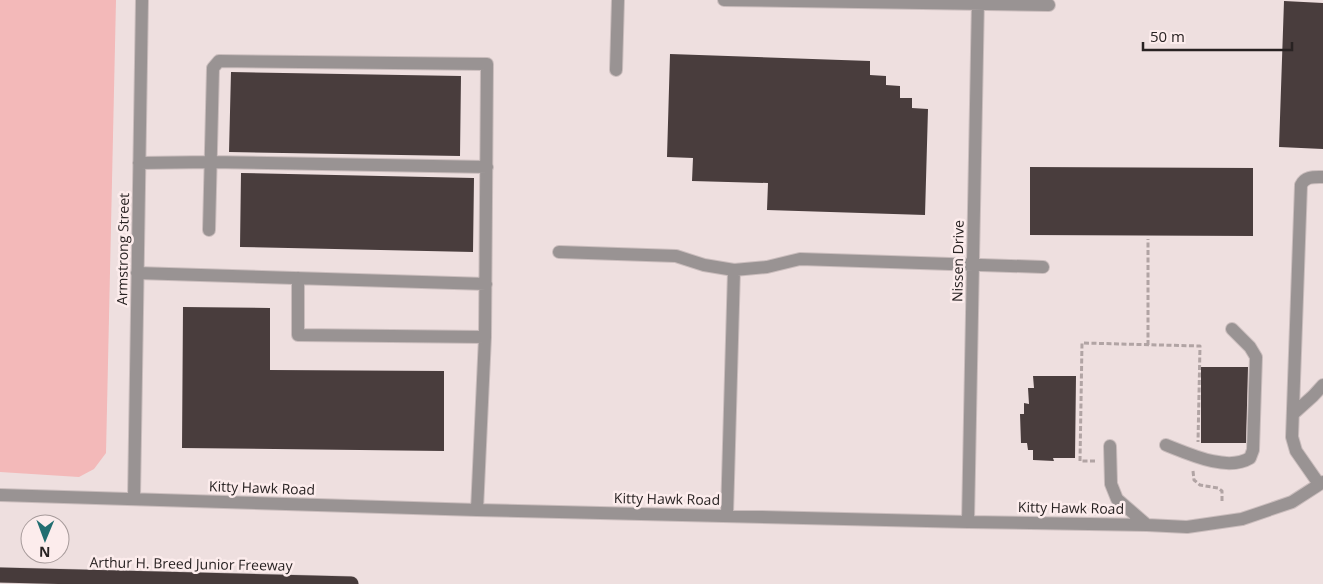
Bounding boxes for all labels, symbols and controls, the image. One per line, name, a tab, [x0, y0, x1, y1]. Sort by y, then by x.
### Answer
scale bar	[1143, 20, 1292, 52]
text: 50 m	[1150, 26, 1185, 46]
street label: Armstrong Street	[112, 193, 133, 305]
street label: Nissen Drive	[947, 220, 968, 302]
street label: Kitty Hawk Road	[209, 476, 315, 499]
street label: Kitty Hawk Road	[614, 488, 720, 509]
street label: Kitty Hawk Road	[1018, 497, 1124, 518]
north arrow	[20, 514, 70, 564]
text: N	[39, 543, 51, 562]
street label: Arthur H. Breed Junior Freeway	[89, 552, 294, 575]

